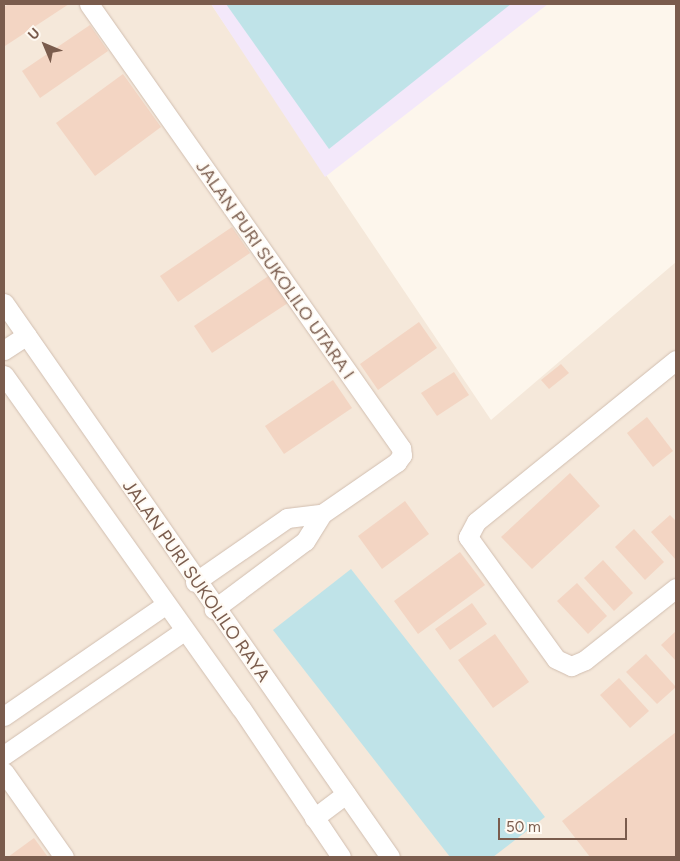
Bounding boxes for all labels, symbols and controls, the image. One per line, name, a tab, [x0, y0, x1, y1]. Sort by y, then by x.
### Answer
north arrow	[20, 20, 70, 70]
text: U	[25, 25, 44, 44]
street label: JALAN PURI SUKOLILO UTARA I	[191, 157, 359, 383]
street label: JALAN PURI SUKOLILO RAYA	[118, 476, 274, 686]
scale bar	[500, 808, 629, 840]
text: 50 m	[506, 818, 541, 836]

